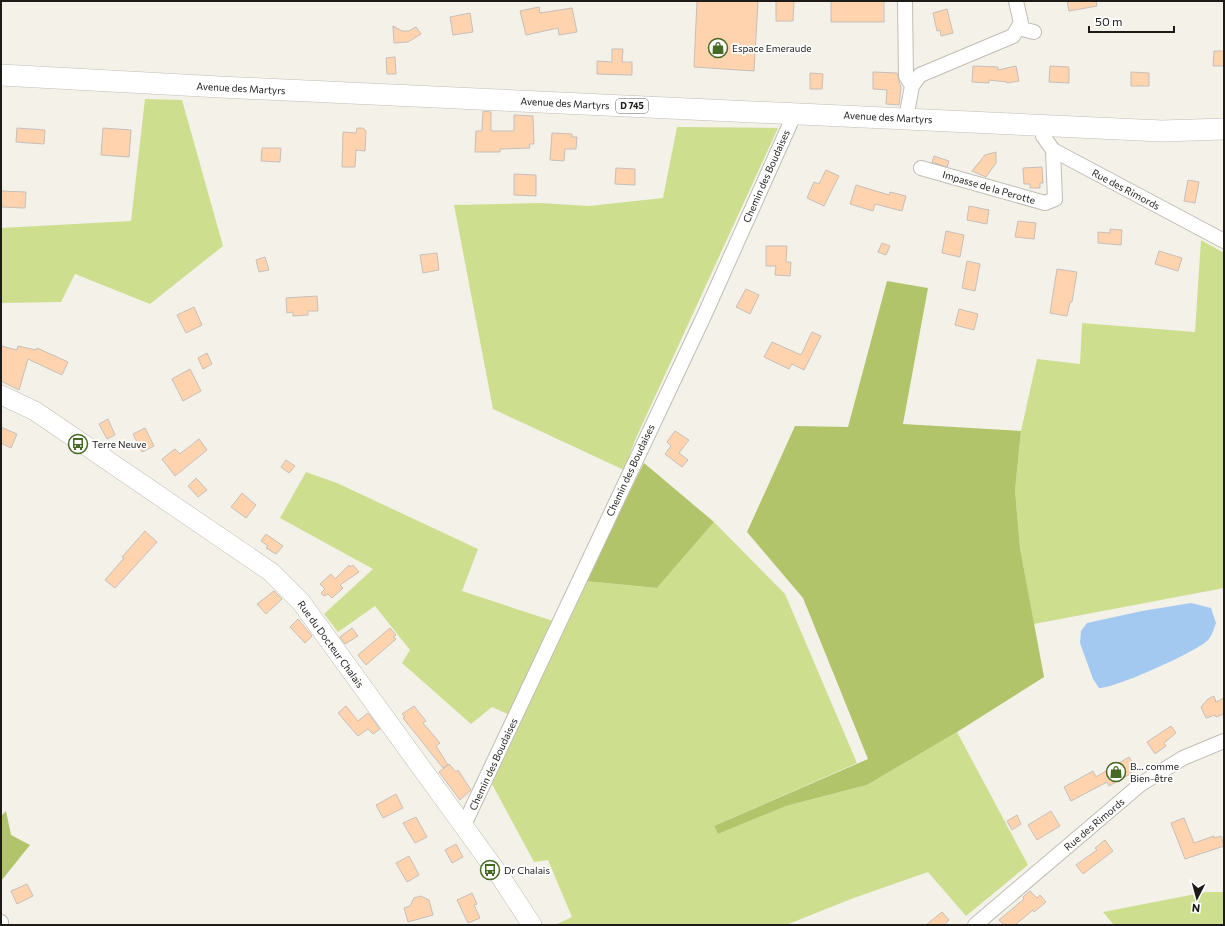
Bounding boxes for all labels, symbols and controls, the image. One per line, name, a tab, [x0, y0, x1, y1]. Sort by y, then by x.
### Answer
scale bar	[1089, 8, 1174, 34]
text: 50 m	[1095, 14, 1123, 28]
shop icon: Espace Emeraude	[707, 37, 729, 59]
place label: Espace Emeraude	[732, 42, 811, 54]
street label: Avenue des Martyrs	[196, 80, 286, 96]
street label: Avenue des Martyrs	[520, 95, 610, 111]
road number: D 745	[616, 99, 648, 113]
street label: Avenue des Martyrs	[843, 109, 933, 125]
street label: Chemin des Boudaises	[740, 127, 792, 224]
street label: Rue des Rimords	[1090, 166, 1162, 212]
street label: Impasse de la Perotte	[941, 168, 1037, 206]
street label: Chemin des Boudaises	[603, 422, 657, 518]
bus stop icon: Terre Neuve	[67, 433, 89, 455]
place label: Terre Neuve	[92, 438, 147, 450]
street label: Rue du Docteur Chalais	[295, 598, 367, 690]
street label: Chemin des Boudaises	[466, 716, 520, 812]
place label: B... comme Bien-être	[1130, 760, 1179, 784]
shop icon: B... comme Bien-être	[1105, 761, 1127, 783]
street label: Rue des Rimords	[1061, 795, 1127, 853]
bus stop icon: Dr Chalais	[479, 859, 501, 881]
place label: Dr Chalais	[504, 864, 550, 876]
north arrow	[1177, 878, 1217, 918]
text: N	[1191, 902, 1201, 915]

